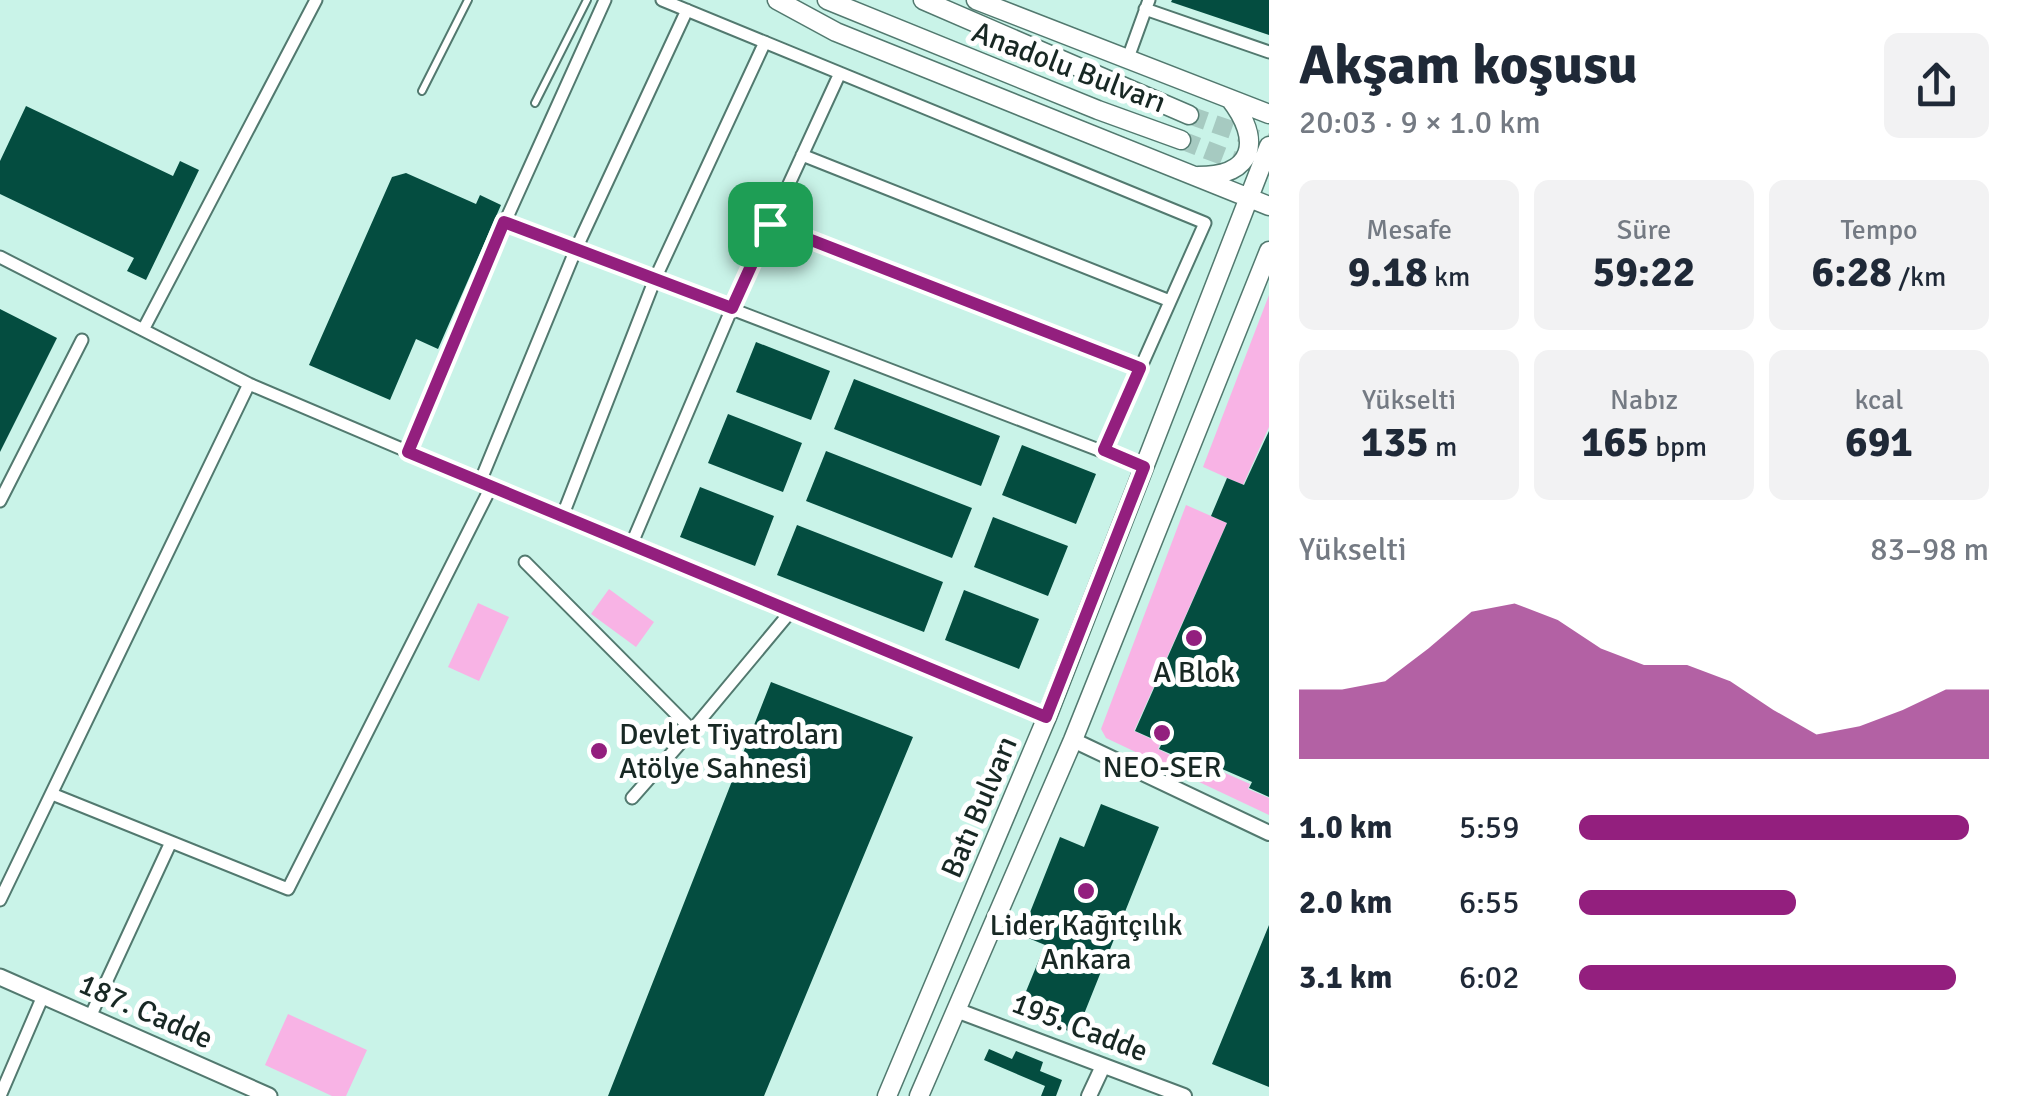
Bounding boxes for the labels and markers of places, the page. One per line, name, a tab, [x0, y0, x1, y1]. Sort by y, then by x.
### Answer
pin	[728, 182, 813, 267]
marker: A Blok	[1183, 627, 1205, 649]
place label: A Blok	[1153, 654, 1235, 691]
place label: Devlet Tiyatroları Atölye Sahnesi	[619, 716, 839, 787]
marker: NEO-SER	[1151, 722, 1173, 744]
marker: Devlet Tiyatroları Atölye Sahnesi	[588, 740, 610, 762]
place label: NEO-SER	[1102, 749, 1222, 786]
marker: Lider Kağıtçılık Ankara	[1075, 880, 1097, 902]
place label: Lider Kağıtçılık Ankara	[989, 907, 1183, 978]

